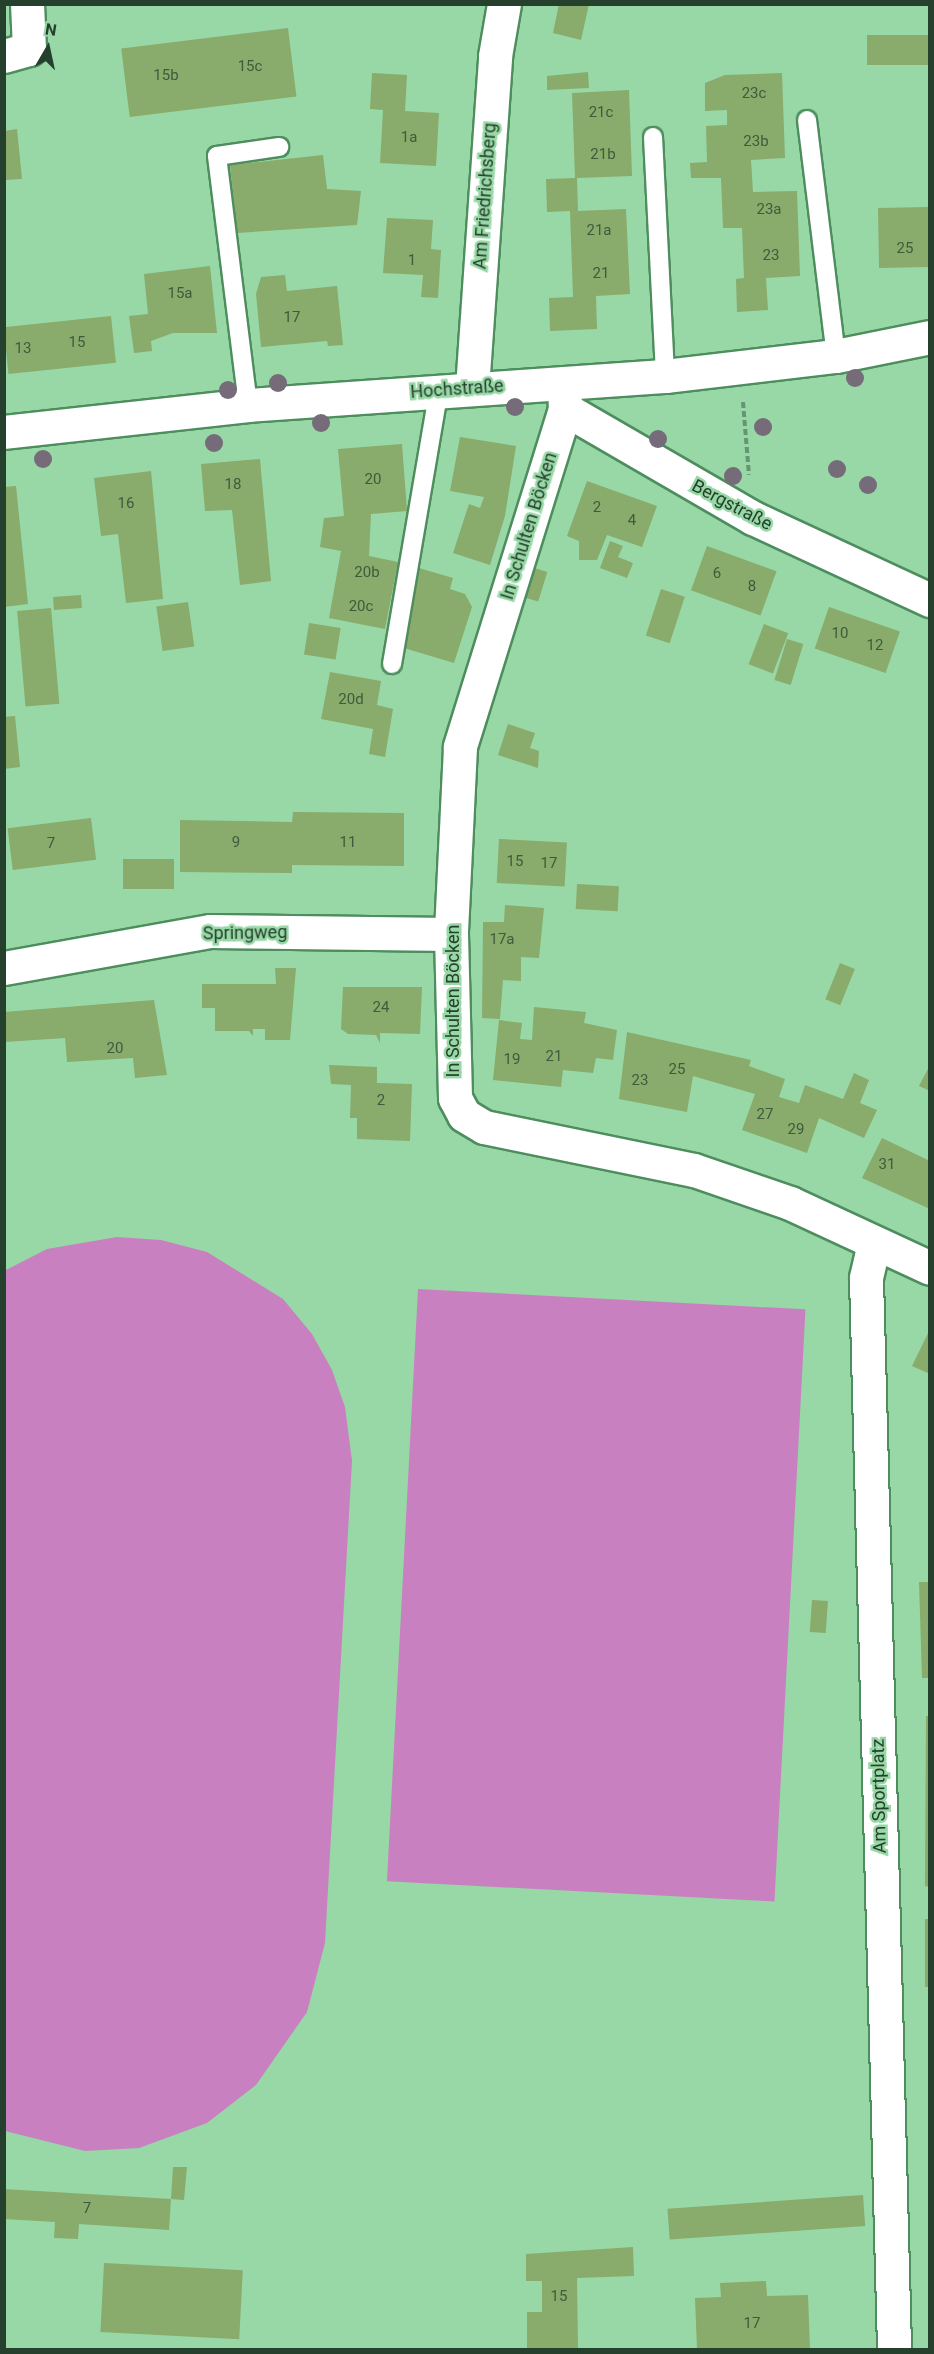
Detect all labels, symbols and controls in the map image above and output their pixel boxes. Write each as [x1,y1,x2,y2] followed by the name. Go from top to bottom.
[18,18,78,78] north arrow
[44,19,58,40] text: N
[238,58,262,76] house number: 15c
[153,67,179,85] house number: 15b
[742,85,766,103] house number: 23c
[589,104,613,122] house number: 21c
[469,122,501,270] street label: Am Friedrichsberg
[401,129,417,147] house number: 1a
[743,133,769,151] house number: 23b
[590,146,616,164] house number: 21b
[756,201,782,219] house number: 23a
[586,222,612,240] house number: 21a
[897,240,913,258] house number: 25
[763,247,779,265] house number: 23
[408,252,416,270] house number: 1
[593,265,609,283] house number: 21
[167,285,193,303] house number: 15a
[284,309,300,327] house number: 17
[69,334,85,352] house number: 15
[15,340,31,358] house number: 13
[410,375,504,403] street label: Hochstraße
[496,450,562,602] street label: In Schulten Böcken
[365,471,381,489] house number: 20
[688,475,776,535] street label: Bergstraße
[225,476,241,494] house number: 18
[118,495,134,513] house number: 16
[593,499,601,517] house number: 2
[628,512,636,530] house number: 4
[354,564,380,582] house number: 20b
[713,565,721,583] house number: 6
[748,578,756,596] house number: 8
[349,598,373,616] house number: 20c
[832,625,848,643] house number: 10
[867,637,883,655] house number: 12
[338,691,364,709] house number: 20d
[232,834,240,852] house number: 9
[340,834,356,852] house number: 11
[47,835,55,853] house number: 7
[507,853,523,871] house number: 15
[541,855,557,873] house number: 17
[203,921,287,945] street label: Springweg
[442,925,464,1077] street label: In Schulten Böcken
[489,931,515,949] house number: 17a
[373,999,389,1017] house number: 24
[107,1040,123,1058] house number: 20
[546,1048,562,1066] house number: 21
[504,1051,520,1069] house number: 19
[669,1061,685,1079] house number: 25
[632,1072,648,1090] house number: 23
[377,1092,385,1110] house number: 2
[757,1106,773,1124] house number: 27
[788,1121,804,1139] house number: 29
[879,1156,895,1174] house number: 31
[867,1739,891,1853] street label: Am Sportplatz
[83,2200,91,2218] house number: 7
[551,2288,567,2306] house number: 15
[744,2315,760,2333] house number: 17

